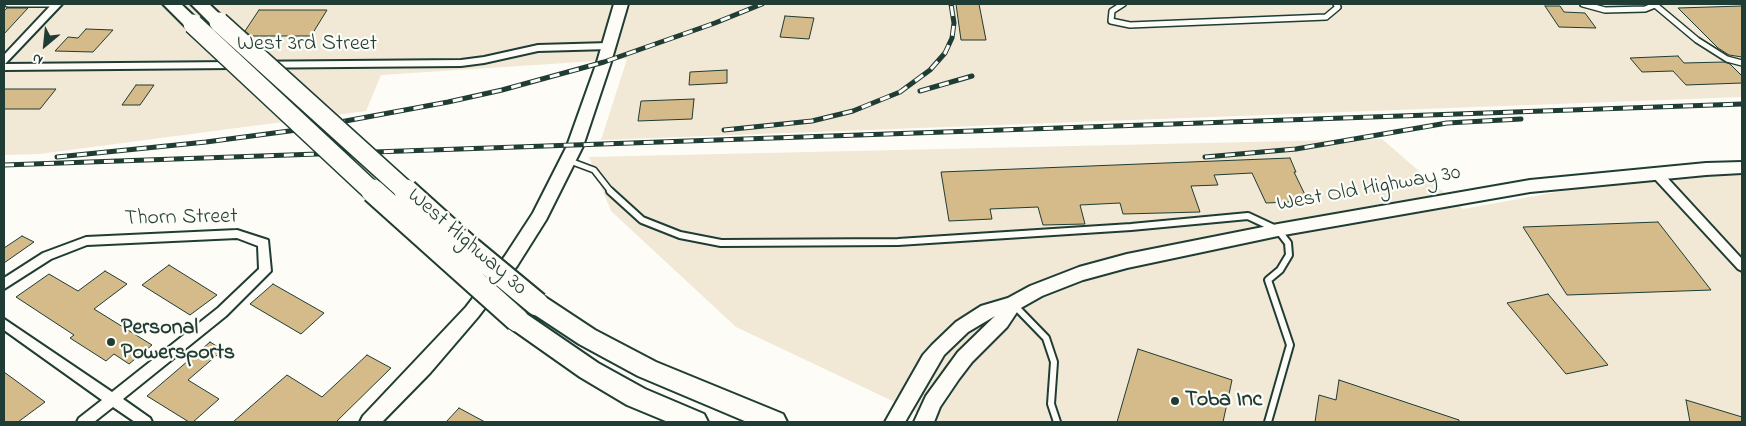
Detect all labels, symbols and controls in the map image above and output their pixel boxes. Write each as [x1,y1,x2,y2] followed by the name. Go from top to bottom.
[20,20,70,70] north arrow
[237,32,377,58] street label: West 3rd Street
[29,47,47,70] text: N
[1275,161,1463,219] street label: West Old Highway 30
[401,184,531,302] street label: West Highway 30
[124,205,238,233] street label: Thorn Street
[121,316,235,368] place label: Personal Powersports
[105,336,117,348] marker: Personal Powersports
[1185,388,1262,414] place label: Toba Inc
[1169,395,1181,407] marker: Toba Inc

